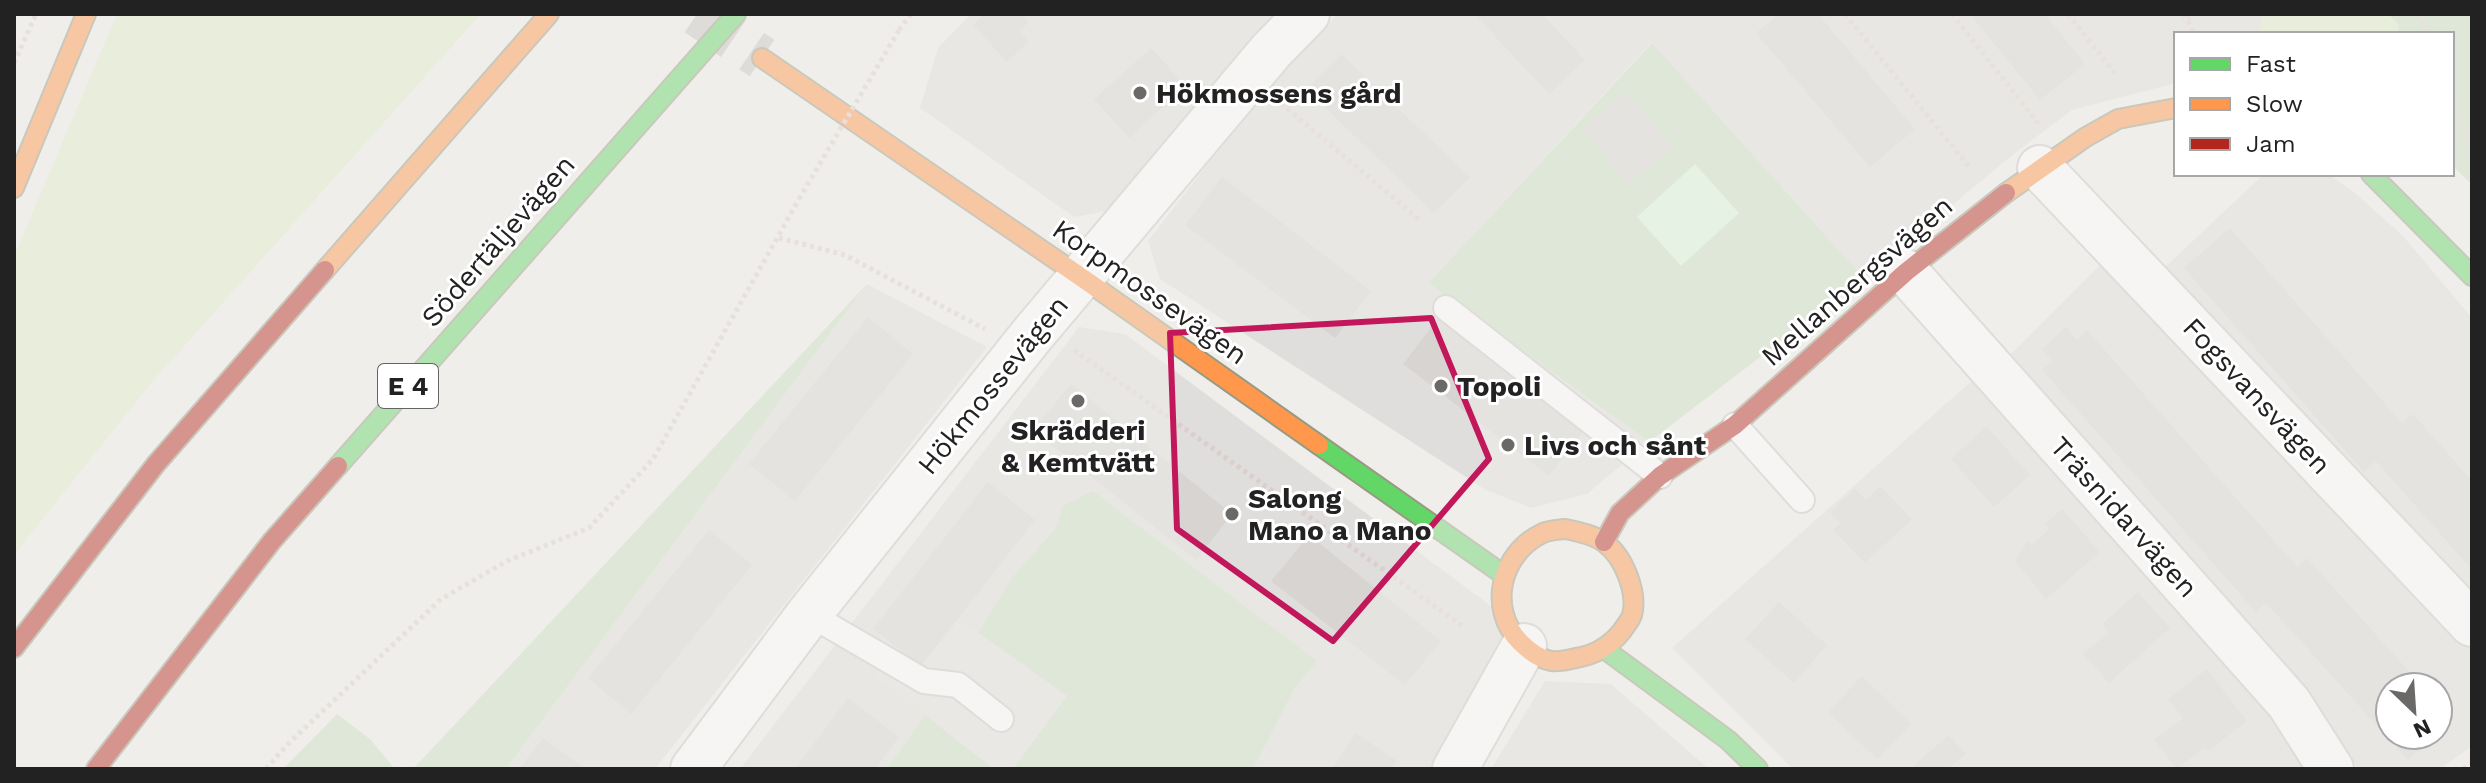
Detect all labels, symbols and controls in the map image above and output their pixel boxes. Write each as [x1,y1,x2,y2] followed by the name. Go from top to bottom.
[2174,32,2454,176] legend
[2246,50,2296,78] text: Fast
[1156,77,1402,110] place label: Hökmossens gård
[1131,84,1149,102] marker: Hökmossens gård
[2246,90,2303,118] text: Slow
[2246,130,2296,158] text: Jam
[414,148,582,334] street label: Södertäljevägen
[1755,189,1959,373] street label: Mellanbergsvägen
[1046,212,1254,372] street label: Korpmossevägen
[911,289,1075,481] street label: Hökmossevägen
[2176,311,2338,481] street label: Fogsvansvägen
[378,364,438,408] road number: E 4
[1457,370,1541,403] place label: Topoli
[1432,377,1450,395] marker: Topoli
[1069,392,1087,410] marker: Skrädderi & Kemtvätt
[1001,414,1155,479] place label: Skrädderi & Kemtvätt
[1524,429,1706,462] place label: Livs och sånt
[2043,430,2205,604] street label: Träsnidarvägen
[1499,436,1517,454] marker: Livs och sånt
[1248,482,1432,547] place label: Salong Mano a Mano
[1223,505,1241,523] marker: Salong Mano a Mano
[2374,671,2454,751] north arrow
[2410,714,2435,743] text: N

